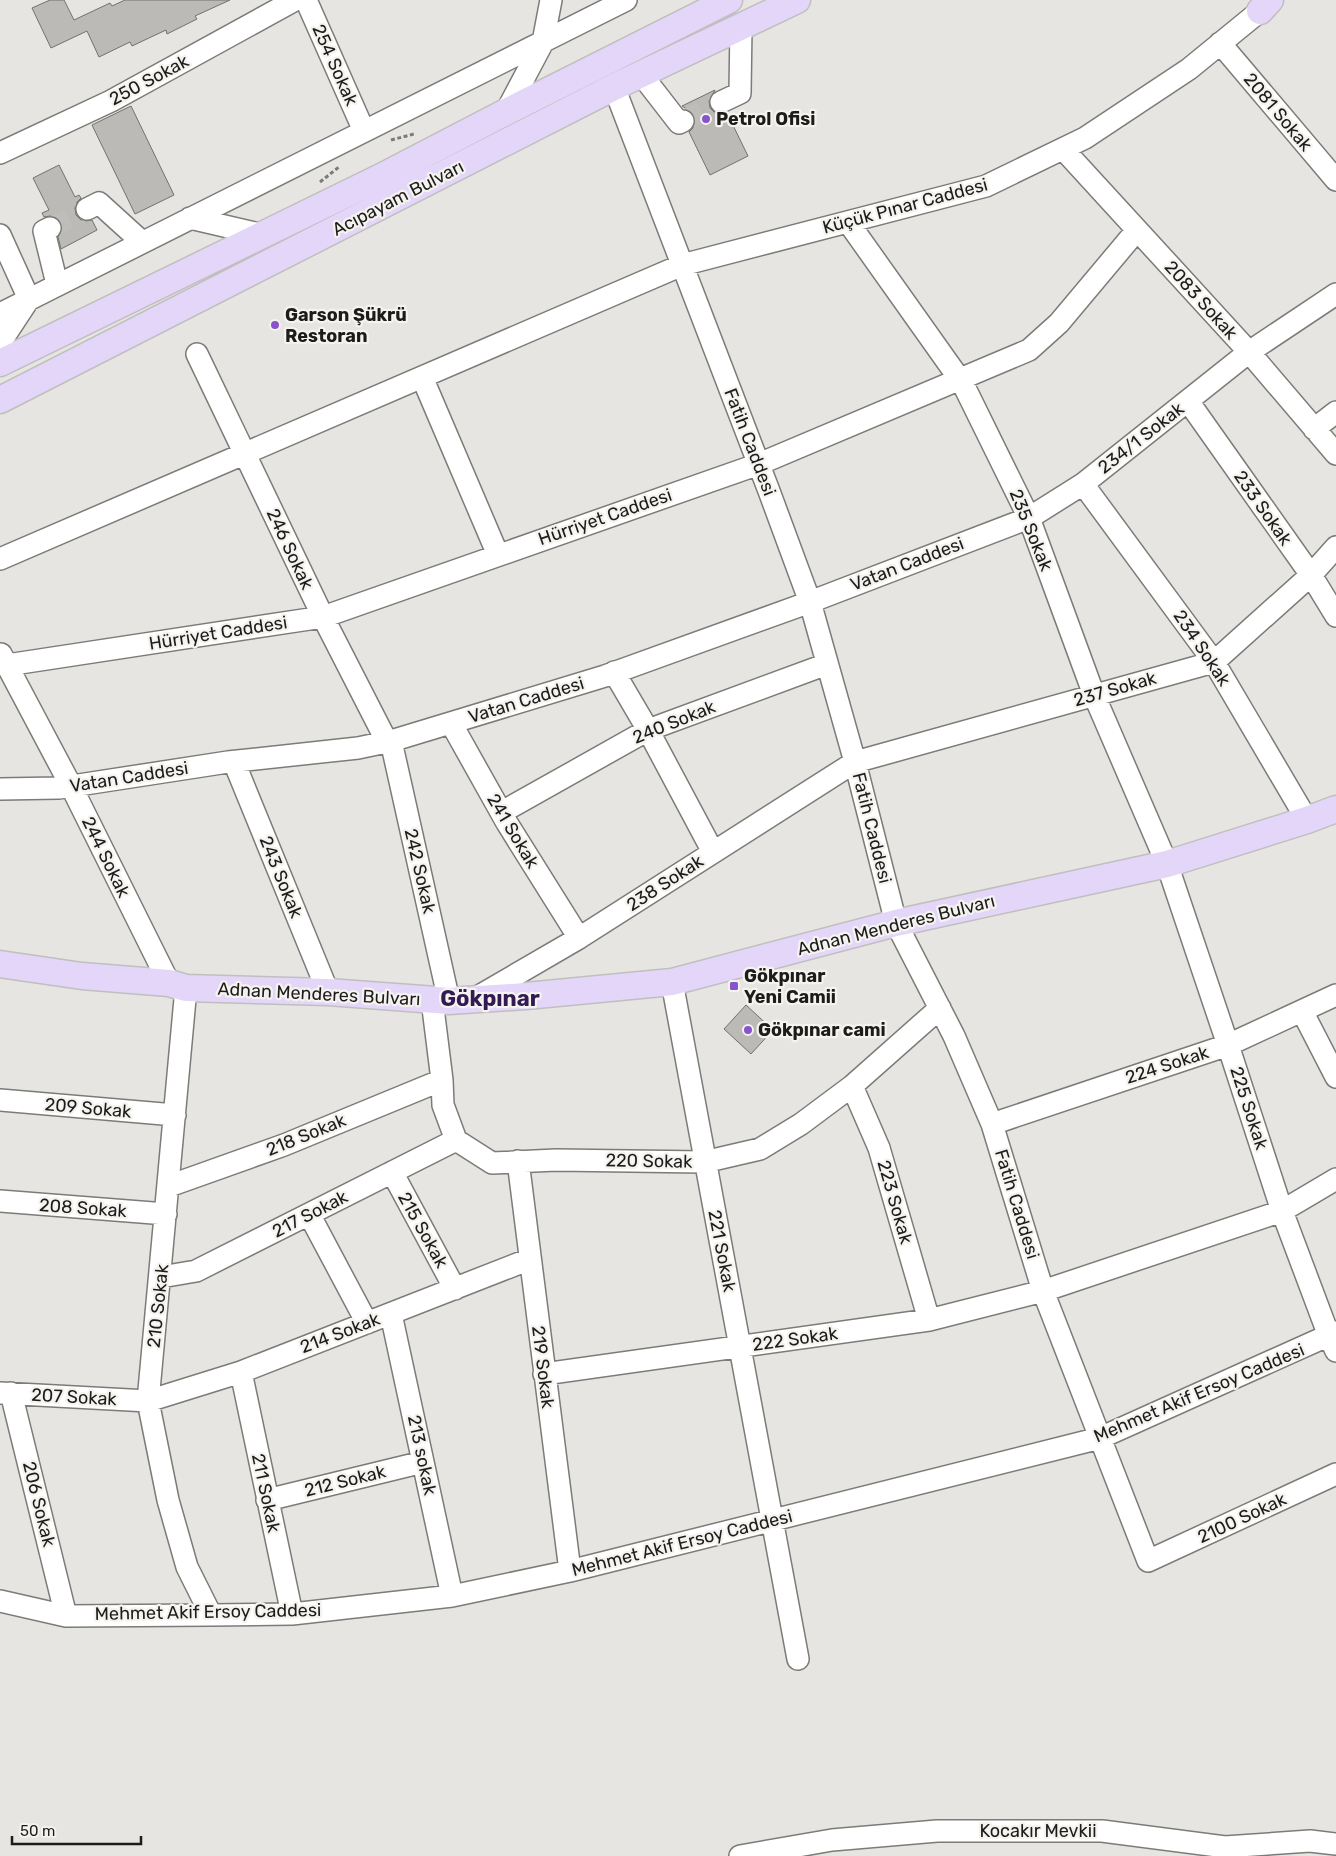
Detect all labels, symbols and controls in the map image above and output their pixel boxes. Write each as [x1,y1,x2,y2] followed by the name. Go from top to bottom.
[307,21,363,110] street label: 254 Sokak
[105,50,193,110] street label: 250 Sokak
[1239,68,1318,156] street label: 2081 Sokak
[716,108,815,130] place label: Petrol Ofisi
[700,113,712,125] marker: Petrol Ofisi
[329,155,467,241] street label: Acıpayam Bulvarı
[820,173,990,239] street label: Küçük Pınar Caddesi
[1160,256,1243,344] street label: 2083 Sokak
[285,304,407,347] place label: Garson Şükrü Restoran
[269,319,281,331] marker: Garson Şükrü Restoran
[719,385,781,499] street label: Fatih Caddesi
[1094,397,1189,478] street label: 234/1 Sokak
[1229,466,1297,550] street label: 233 Sokak
[535,484,675,550] street label: Hürriyet Caddesi
[1005,486,1058,575] street label: 235 Sokak
[262,505,319,594] street label: 246 Sokak
[847,532,967,596] street label: Vatan Caddesi
[1169,606,1236,691] street label: 234 Sokak
[147,611,289,655] street label: Hürriyet Caddesi
[1071,667,1160,711] street label: 237 Sokak
[465,672,587,728] street label: Vatan Caddesi
[629,695,719,749] street label: 240 Sokak
[68,757,190,797] street label: Vatan Caddesi
[848,770,896,886] street label: Fatih Caddesi
[482,790,544,873] street label: 241 Sokak
[77,813,135,902] street label: 244 Sokak
[400,826,441,916] street label: 242 Sokak
[255,833,308,922] street label: 243 Sokak
[622,850,708,916] street label: 238 Sokak
[795,890,997,960] street label: Adnan Menderes Bulvarı
[744,965,836,1008] place label: Gökpınar Yeni Camii
[217,978,421,1010] street label: Adnan Menderes Bulvarı
[728,980,740,992] marker: Gökpınar Yeni Camii
[440,985,540,1012] district label: Gökpınar
[758,1019,886,1041] place label: Gökpınar cami
[742,1024,754,1036] marker: Gökpınar cami
[1123,1041,1212,1089] street label: 224 Sokak
[1225,1064,1273,1153] street label: 225 Sokak
[44,1093,133,1123] street label: 209 Sokak
[263,1109,350,1161] street label: 218 Sokak
[990,1146,1044,1262] street label: Fatih Caddesi
[605,1149,693,1173] street label: 220 Sokak
[873,1158,918,1247] street label: 223 Sokak
[269,1185,352,1242] street label: 217 Sokak
[393,1188,453,1272] street label: 215 Sokak
[38,1194,128,1222] street label: 208 Sokak
[703,1208,741,1295] street label: 221 Sokak
[143,1262,173,1349] street label: 210 Sokak
[297,1307,384,1358] street label: 214 Sokak
[751,1322,840,1356] street label: 222 Sokak
[527,1324,559,1410] street label: 219 Sokak
[1090,1339,1308,1447] street label: Mehmet Akif Ersoy Caddesi
[31,1384,118,1410] street label: 207 Sokak
[403,1413,441,1498] street label: 213 sokak
[247,1451,285,1535] street label: 211 Sokak
[18,1459,60,1550] street label: 206 Sokak
[302,1460,389,1502] street label: 212 Sokak
[1194,1488,1291,1548] street label: 2100 Sokak
[569,1505,795,1581] street label: Mehmet Akif Ersoy Caddesi
[94,1599,322,1625] street label: Mehmet Akif Ersoy Caddesi
[12,1814,141,1846] scale bar
[980,1820,1097,1842] street label: Kocakır Mevkii
[20,1822,55,1840] text: 50 m

